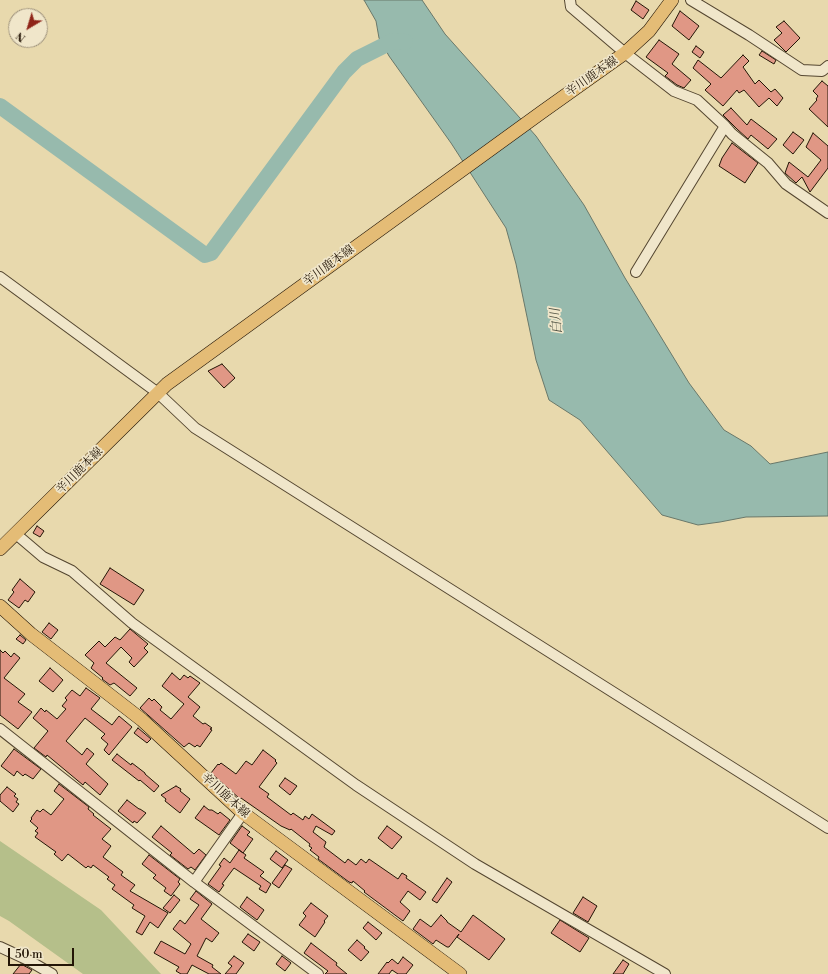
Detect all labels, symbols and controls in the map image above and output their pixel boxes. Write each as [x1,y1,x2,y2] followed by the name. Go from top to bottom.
[8,8,48,48] north arrow
[13,28,29,45] text: N
[563,54,621,100] street label: 辛川鹿本線
[300,243,358,289] street label: 辛川鹿本線
[548,307,566,335] water label: 白川
[54,445,106,497] street label: 辛川鹿本線
[198,771,252,821] street label: 辛川鹿本線
[10,940,76,966] scale bar
[15,947,43,962] text: 50 m

